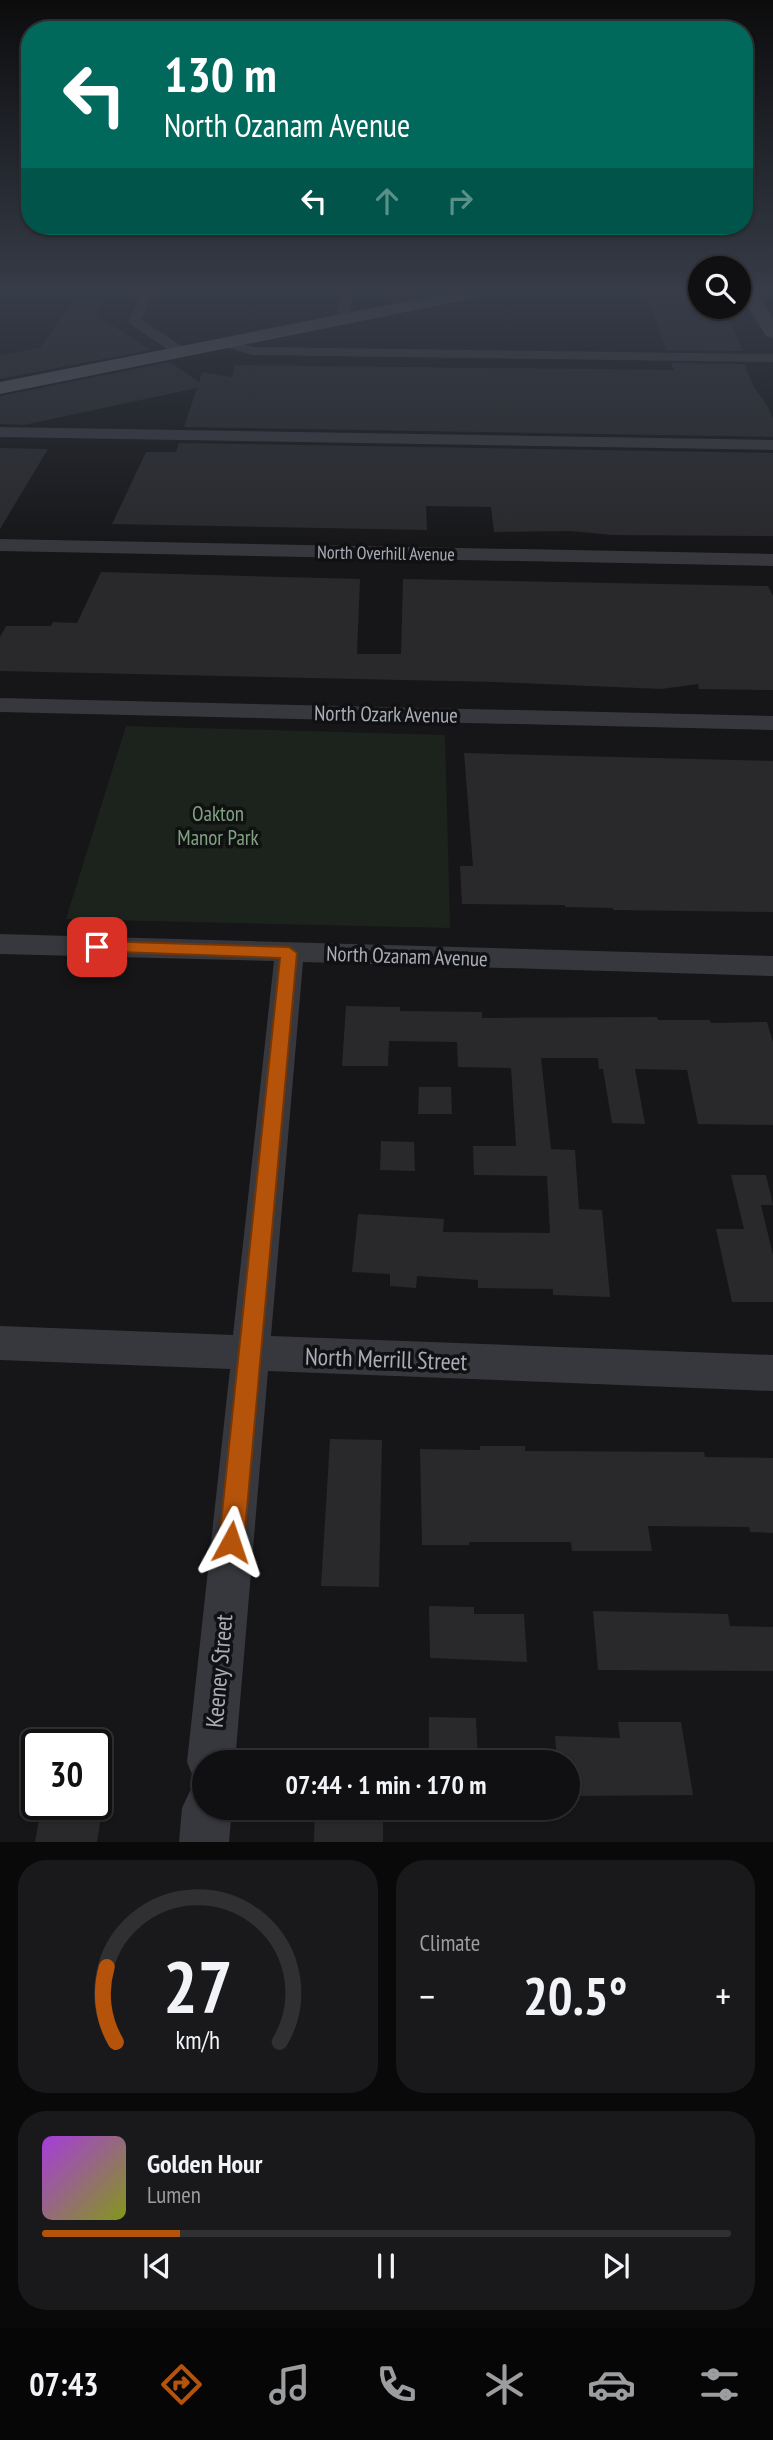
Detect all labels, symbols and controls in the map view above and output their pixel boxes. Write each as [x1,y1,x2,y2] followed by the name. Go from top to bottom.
[164,42,277,106] text: 130 m
[49,49,140,140] icon: left
[164,104,410,146] text: North Ozanam Avenue
[295,182,333,220] icon: left
[368,182,406,220] icon: ahead
[441,182,479,220] icon: right
[688,256,751,319] map controls
[688,256,751,319] button: search
[317,540,455,566] street label: North Overhill Avenue
[314,699,458,729] street label: North Ozark Avenue
[177,800,259,851] park label: Oakton Manor Park
[67,917,127,977] pin
[78,928,116,966] icon: arrive
[326,940,488,972] street label: North Ozanam Avenue
[304,1341,468,1377] street label: North Merrill Street
[194,1505,268,1579] position arrow
[199,1613,239,1729] street label: Keeney Street
[21,1729,112,1820] speed limit sign: 30
[286,1768,486,1801] text: 07:44 · 1 min · 170 m
[420,1928,480,1957] text: Climate
[163,1939,233,2033] text: 27
[523,1962,628,2029] text: 20.5°
[420,1971,435,2020] text: −
[715,1971,731,2020] text: +
[176,2024,220,2056] text: km/h
[147,2147,262,2180] text: Golden Hour
[147,2180,201,2209] text: Lumen
[138,2247,176,2285] icon: previous
[367,2247,405,2285] icon: pause
[597,2247,635,2285] icon: next
[157,2360,206,2409] icon: directions
[265,2360,314,2409] icon: music
[372,2360,421,2409] icon: phone
[480,2360,529,2409] icon: climate
[587,2360,636,2409] icon: car
[695,2360,744,2409] icon: filters
[29,2363,98,2405] text: 07:43

